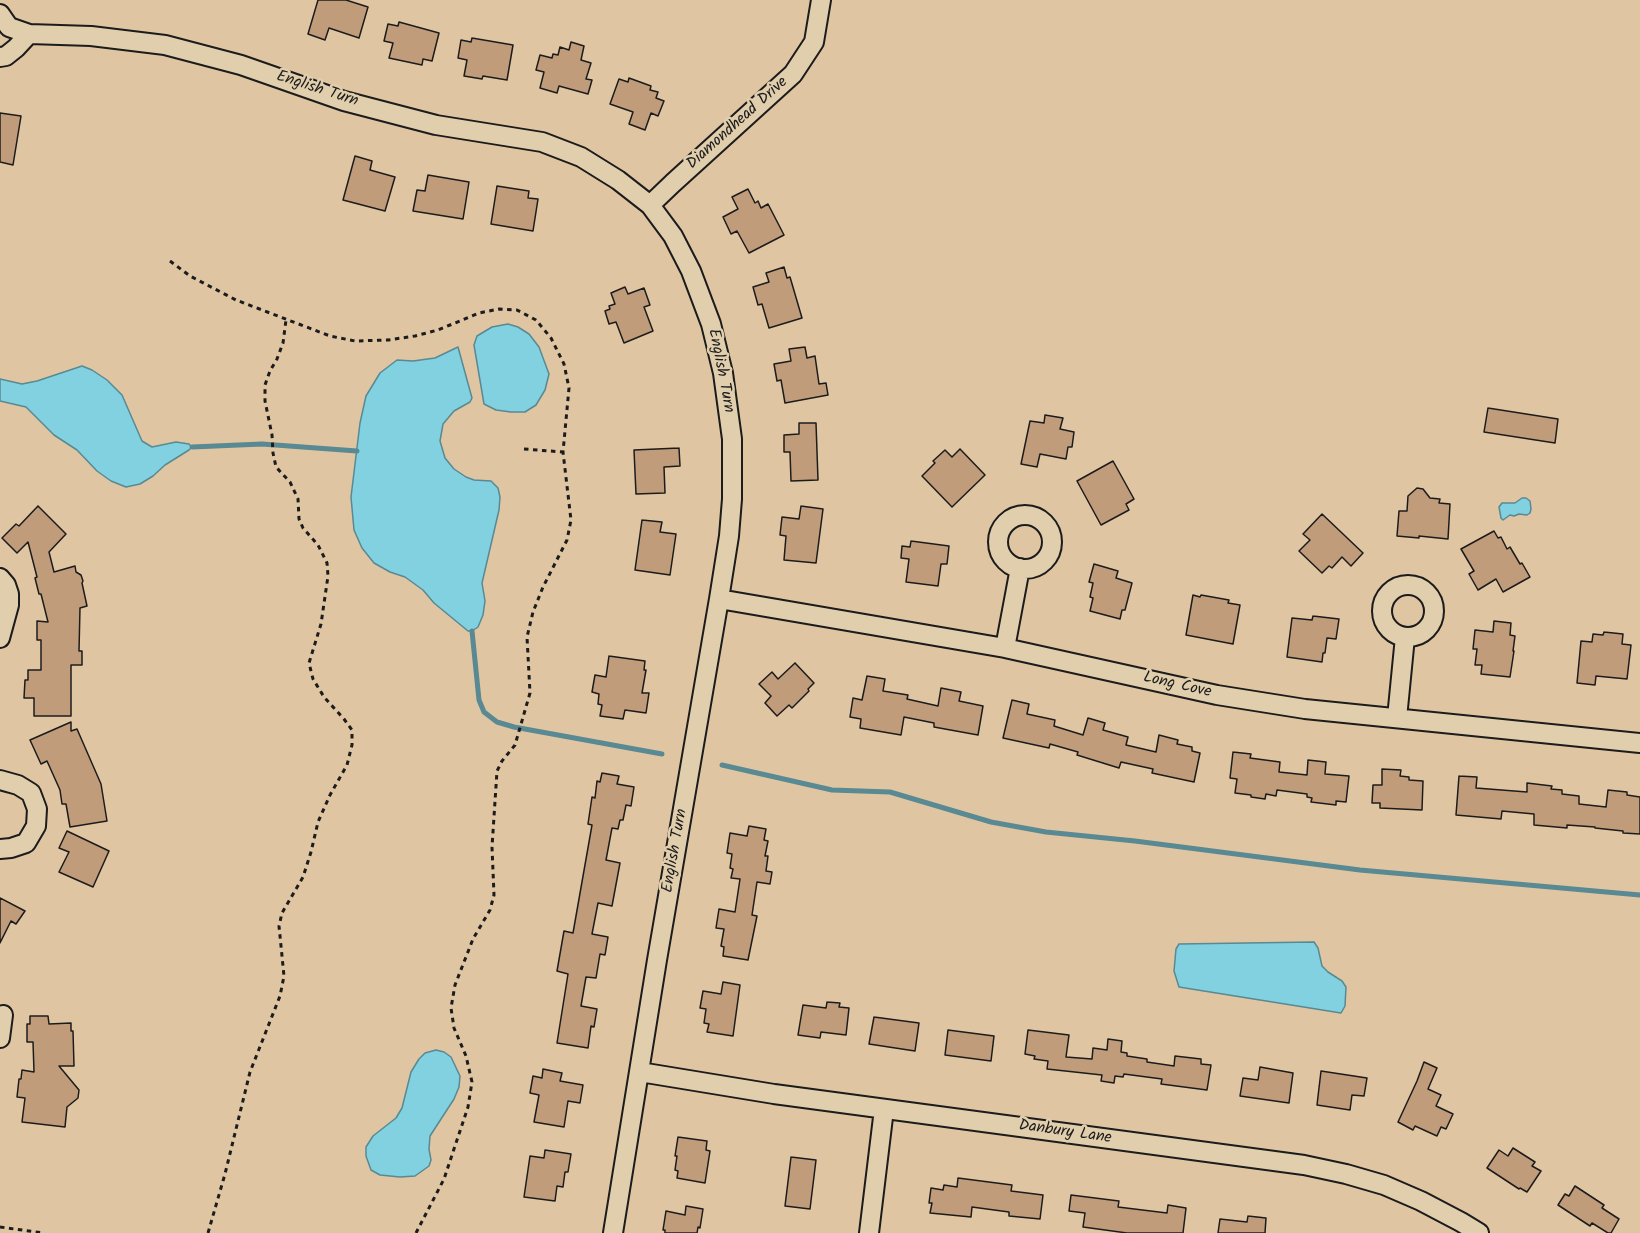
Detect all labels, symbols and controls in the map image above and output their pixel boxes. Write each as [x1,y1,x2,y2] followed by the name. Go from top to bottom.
[274,68,360,112] street label: English Turn
[684,74,792,174] street label: Diamondhead Drive
[702,327,738,415] street label: English Turn
[1141,669,1213,703] street label: Long Cove
[659,807,693,895] street label: English Turn
[1017,1117,1113,1149] street label: Danbury Lane

